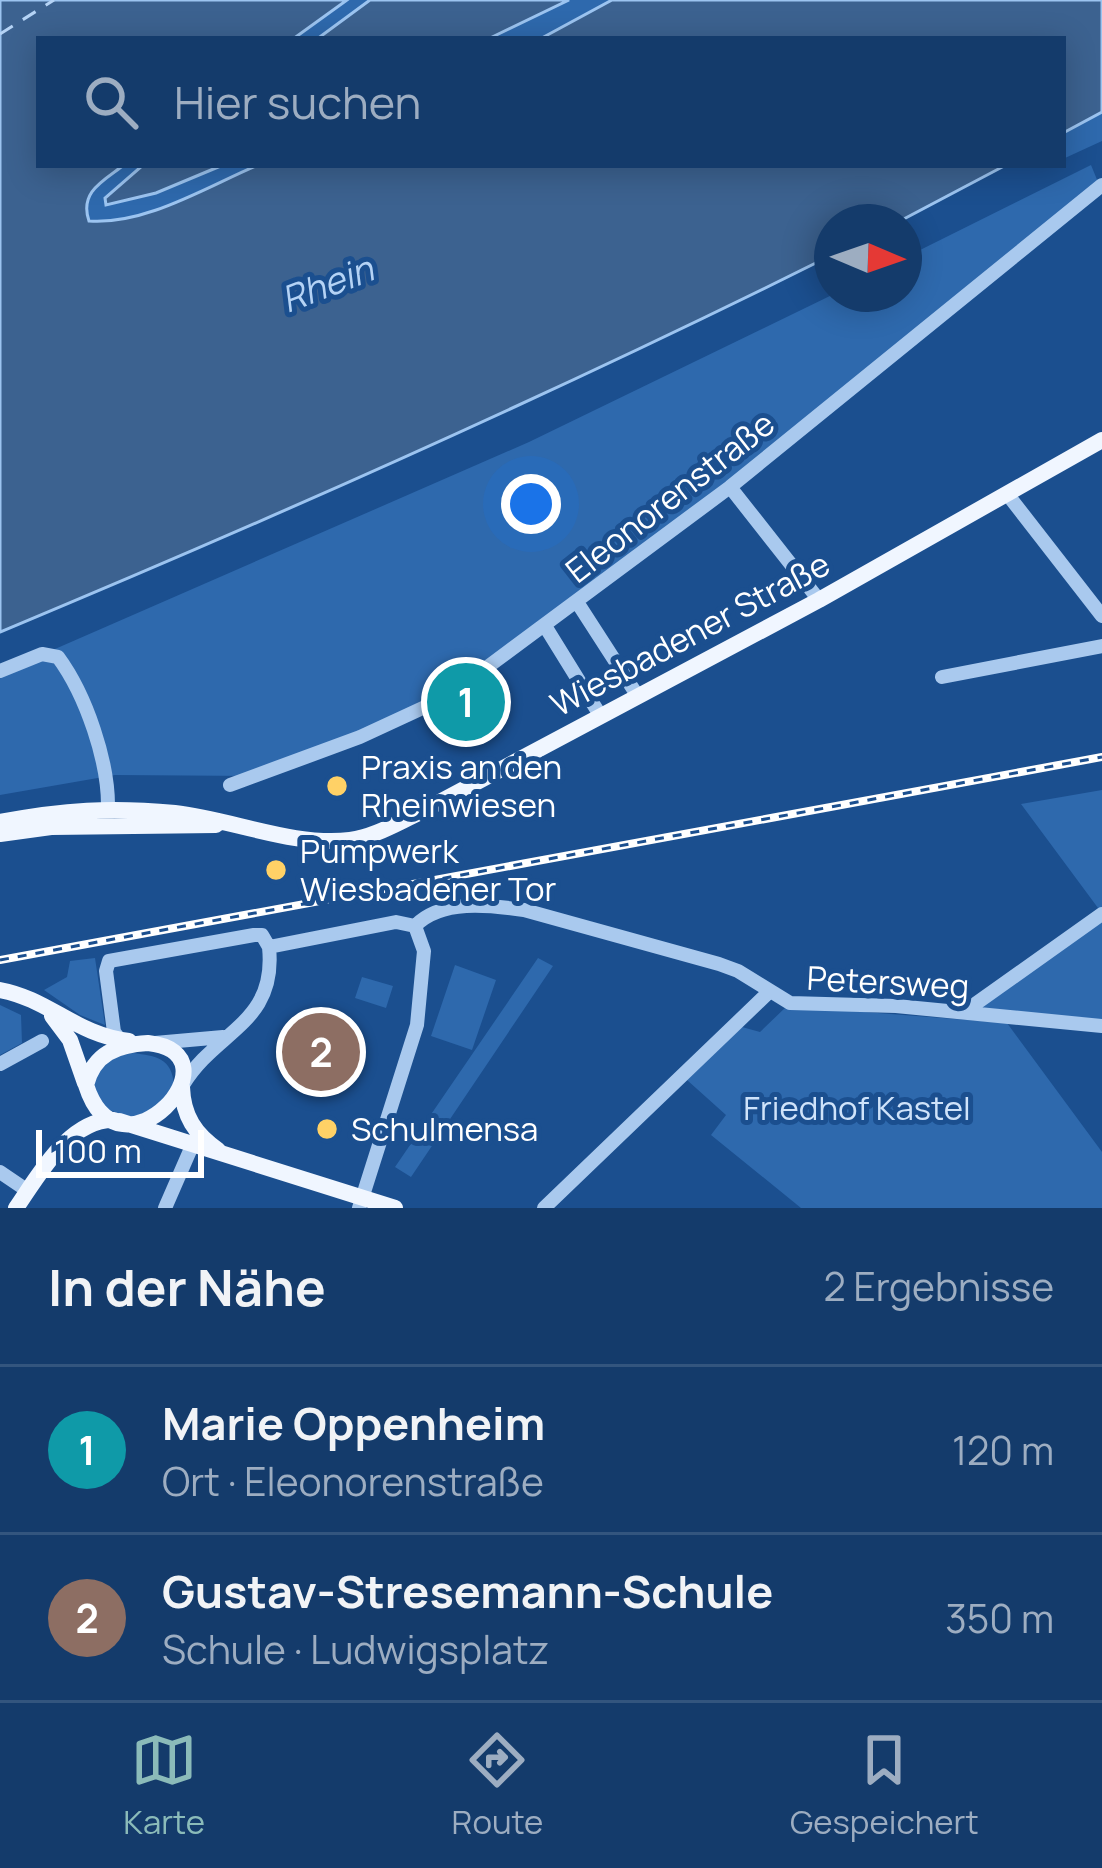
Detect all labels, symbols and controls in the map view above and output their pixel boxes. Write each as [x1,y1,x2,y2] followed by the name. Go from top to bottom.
[36,36,1066,168] search box
[78,69,144,135] icon: search
[174,71,421,133] text: Hier suchen
[814,204,922,312] north arrow
[274,243,381,323] water label: Rhein
[556,401,783,592] street label: Eleonorenstraße
[501,474,561,534] your location
[542,541,837,726] street label: Wiesbadener Straße
[427,657,505,747] pin: 1
[361,744,562,827] place label: Praxis an den Rheinwiesen
[324,773,350,799] marker: Praxis an den Rheinwiesen
[300,828,557,911] place label: Pumpwerk Wiesbadener Tor
[263,857,289,883] marker: Pumpwerk Wiesbadener Tor
[806,955,970,1008] street label: Petersweg
[282,1007,360,1097] pin: 2
[743,1085,971,1130] park label: Friedhof Kastel
[351,1106,538,1151] place label: Schulmensa
[314,1116,340,1142] marker: Schulmensa
[36,1124,204,1177] scale bar
[54,1128,142,1173] text: 100 m
[48,1252,326,1321] text: In der Nähe
[823,1259,1054,1313] text: 2 Ergebnisse
[162,1392,545,1454] text: Marie Oppenheim
[78,1423,96,1477] text: 1
[952,1423,1054,1477] text: 120 m
[162,1454,544,1508] text: Ort · Eleonorenstraße
[162,1560,773,1622] text: Gustav-Stresemann-Schule
[75,1591,99,1645] text: 2
[945,1591,1054,1645] text: 350 m
[162,1622,549,1676] text: Schule · Ludwigsplatz
[123,1727,205,1844] tab: Karte
[452,1727,543,1844] tab: Route
[790,1727,979,1844] tab: Gespeichert

